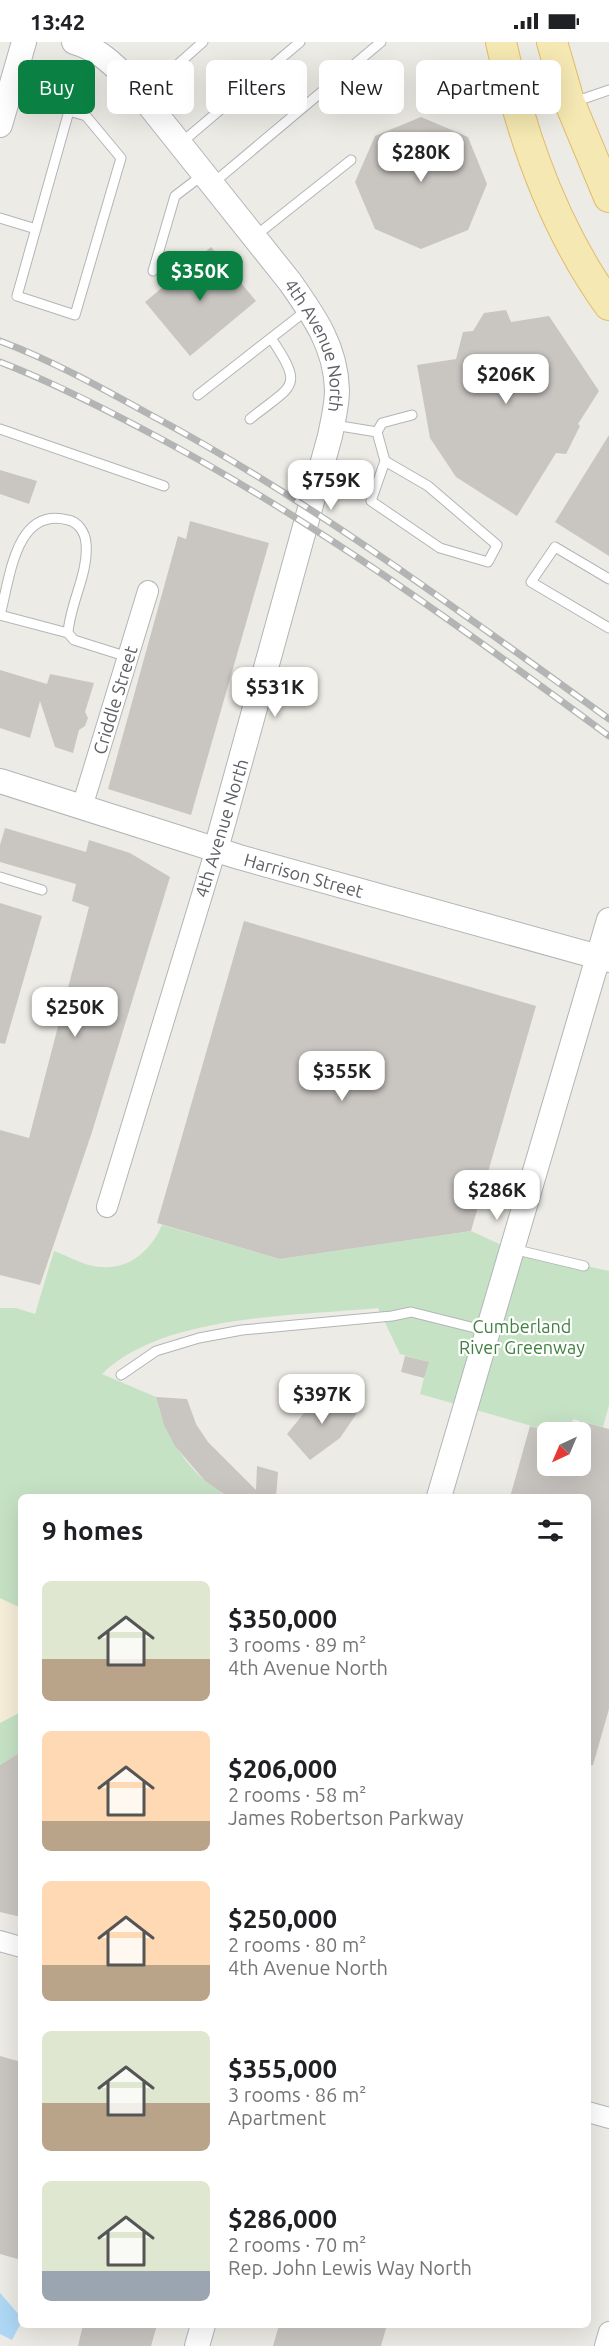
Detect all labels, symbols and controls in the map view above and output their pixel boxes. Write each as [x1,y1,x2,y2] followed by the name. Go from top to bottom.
[30,9,85,34] text: 13:42
[18,60,95,114] chip: Buy
[107,60,194,114] chip: Rent
[206,60,307,114] chip: Filters
[319,60,404,114] chip: New
[416,60,561,114] chip: Apartment
[379,132,463,183] pin: $280K
[392,140,450,163] text: $280K
[158,251,242,302] pin: $350K
[171,259,229,282] text: $350K
[281,275,347,414] street label: 4th Avenue North
[464,354,548,405] pin: $206K
[477,362,535,385] text: $206K
[289,460,373,511] pin: $759K
[302,468,360,491] text: $759K
[89,643,141,757] street label: Criddle Street
[233,667,317,718] pin: $531K
[246,675,304,698] text: $531K
[190,756,252,900] street label: 4th Avenue North
[242,849,366,901] street label: Harrison Street
[33,987,117,1038] pin: $250K
[46,995,104,1018] text: $250K
[300,1051,384,1102] pin: $355K
[313,1059,371,1082] text: $355K
[455,1170,539,1221] pin: $286K
[468,1178,526,1201] text: $286K
[459,1316,585,1357] park label: Cumberland River Greenway
[280,1374,364,1425] pin: $397K
[293,1382,351,1405] text: $397K
[537,1422,591,1476] north arrow
[537,1422,591,1476] map controls
[534,1514,567,1547] icon: filters
[42,1516,143,1545] text: 9 homes
[228,1604,337,1633] text: $350,000
[90,1605,162,1677] icon: home
[228,1633,366,1656] text: 3 rooms · 89 m²
[228,1656,388,1679] text: 4th Avenue North
[228,1754,337,1783] text: $206,000
[90,1755,162,1827] icon: home
[228,1783,366,1806] text: 2 rooms · 58 m²
[228,1806,464,1829] text: James Robertson Parkway
[228,1904,337,1933] text: $250,000
[90,1905,162,1977] icon: home
[228,1933,366,1956] text: 2 rooms · 80 m²
[228,1956,388,1979] text: 4th Avenue North
[228,2054,337,2083] text: $355,000
[90,2055,162,2127] icon: home
[228,2083,366,2106] text: 3 rooms · 86 m²
[228,2106,326,2129] text: Apartment
[228,2204,337,2233] text: $286,000
[90,2205,162,2277] icon: home
[228,2233,366,2256] text: 2 rooms · 70 m²
[228,2256,472,2279] text: Rep. John Lewis Way North

